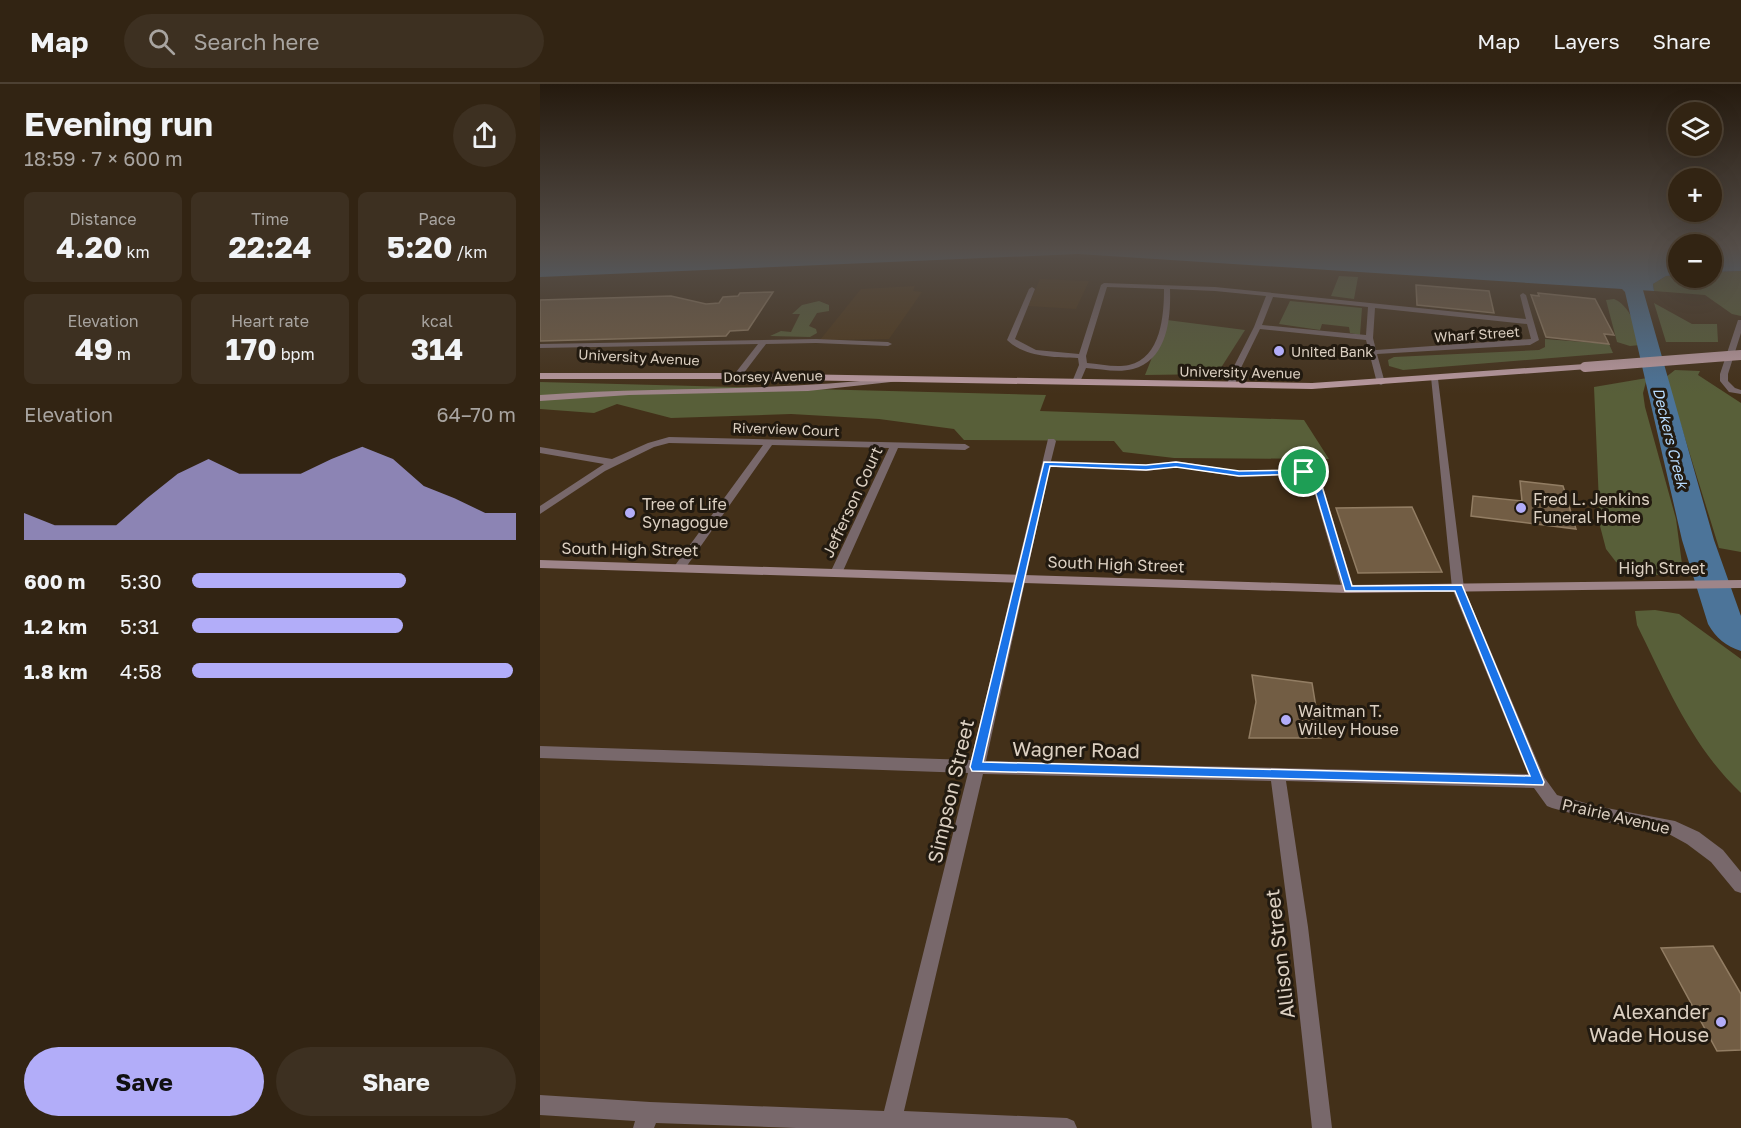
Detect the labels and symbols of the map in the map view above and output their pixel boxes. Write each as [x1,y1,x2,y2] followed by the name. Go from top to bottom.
[1434,323,1520,345] street label: Wharf Street
[1291,343,1373,360] place label: United Bank
[1272,344,1286,358] marker: United Bank
[578,345,700,369] street label: University Avenue
[1179,362,1301,382] street label: University Avenue
[723,367,823,385] street label: Dorsey Avenue
[1650,386,1693,492] water label: Deckers Creek
[732,419,840,439] street label: Riverview Court
[818,443,886,561] street label: Jefferson Court
[1278,446,1329,497] pin
[1533,489,1650,527] place label: Fred L. Jenkins Funeral Home
[642,494,728,532] place label: Tree of Life Synagogue
[1514,501,1528,515] marker: Fred L. Jenkins Funeral Home
[623,506,637,520] marker: Tree of Life Synagogue
[561,538,699,560] street label: South High Street
[1047,552,1185,576] street label: South High Street
[1618,558,1706,578] street label: High Street
[1298,701,1399,739] place label: Waitman T. Willey House
[1279,713,1293,727] marker: Waitman T. Willey House
[922,717,978,865] street label: Simpson Street
[1012,736,1140,762] street label: Wagner Road
[1560,794,1672,838] street label: Prairie Avenue
[1259,888,1299,1020] street label: Allison Street
[1589,999,1709,1046] place label: Alexander Wade House
[1714,1015,1728,1029] marker: Alexander Wade House

